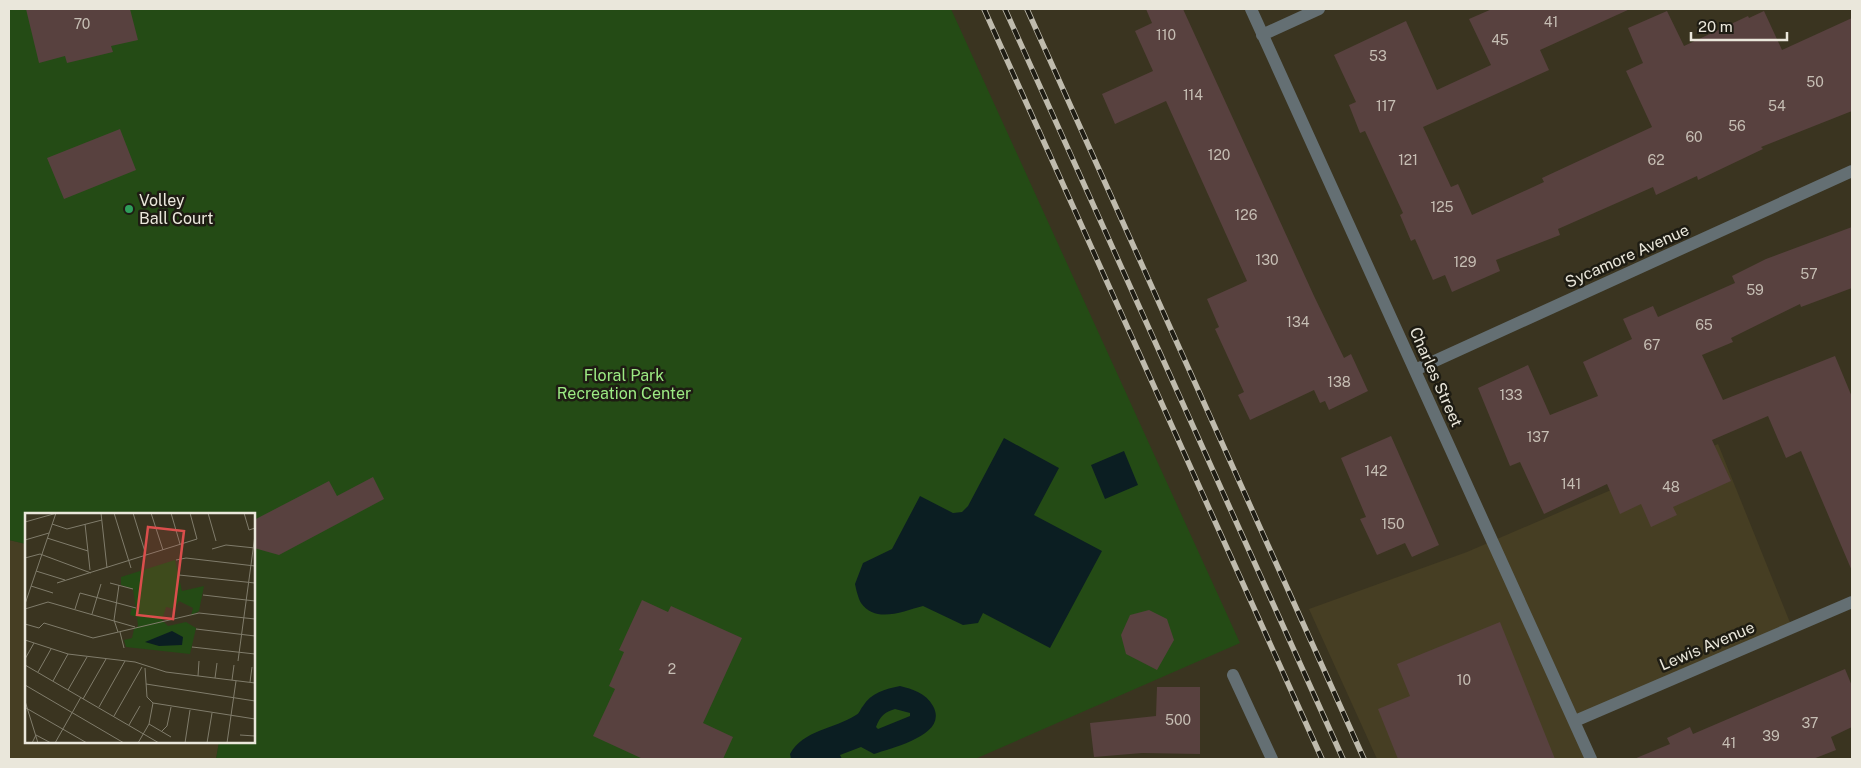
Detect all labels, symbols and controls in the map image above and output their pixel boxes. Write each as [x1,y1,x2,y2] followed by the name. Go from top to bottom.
[1691,10,1787,42] scale bar
[1544,14,1558,30] house number: 41
[74,16,90,32] house number: 70
[1698,18,1733,35] text: 20 m
[1156,27,1176,43] house number: 110
[1491,32,1509,48] house number: 45
[1369,48,1387,64] house number: 53
[1806,74,1824,90] house number: 50
[1183,87,1203,103] house number: 114
[1376,98,1396,114] house number: 117
[1768,98,1786,114] house number: 54
[1728,118,1746,134] house number: 56
[1685,129,1703,145] house number: 60
[1208,147,1230,163] house number: 120
[1398,152,1418,168] house number: 121
[1647,152,1665,168] house number: 62
[139,191,214,228] place label: Volley Ball Court
[1430,199,1454,215] house number: 125
[123,203,135,215] marker: Volley Ball Court
[1235,207,1258,223] house number: 126
[1562,220,1692,292] street label: Sycamore Avenue
[1256,252,1279,268] house number: 130
[1454,254,1477,270] house number: 129
[1800,266,1818,282] house number: 57
[1746,282,1764,298] house number: 59
[1286,314,1310,330] house number: 134
[1695,317,1713,333] house number: 65
[1405,324,1467,430] street label: Charles Street
[1644,337,1660,353] house number: 67
[557,366,691,403] park label: Floral Park Recreation Center
[1327,374,1351,390] house number: 138
[1499,387,1523,403] house number: 133
[1527,429,1549,445] house number: 137
[1365,463,1387,479] house number: 142
[1561,476,1581,492] house number: 141
[1662,479,1680,495] house number: 48
[25,513,255,743] inset map
[1381,516,1405,532] house number: 150
[1657,617,1757,675] street label: Lewis Avenue
[668,661,676,677] house number: 2
[1457,672,1471,688] house number: 10
[1165,712,1191,728] house number: 500
[1802,715,1818,731] house number: 37
[1762,728,1780,744] house number: 39
[1722,735,1736,751] house number: 41

